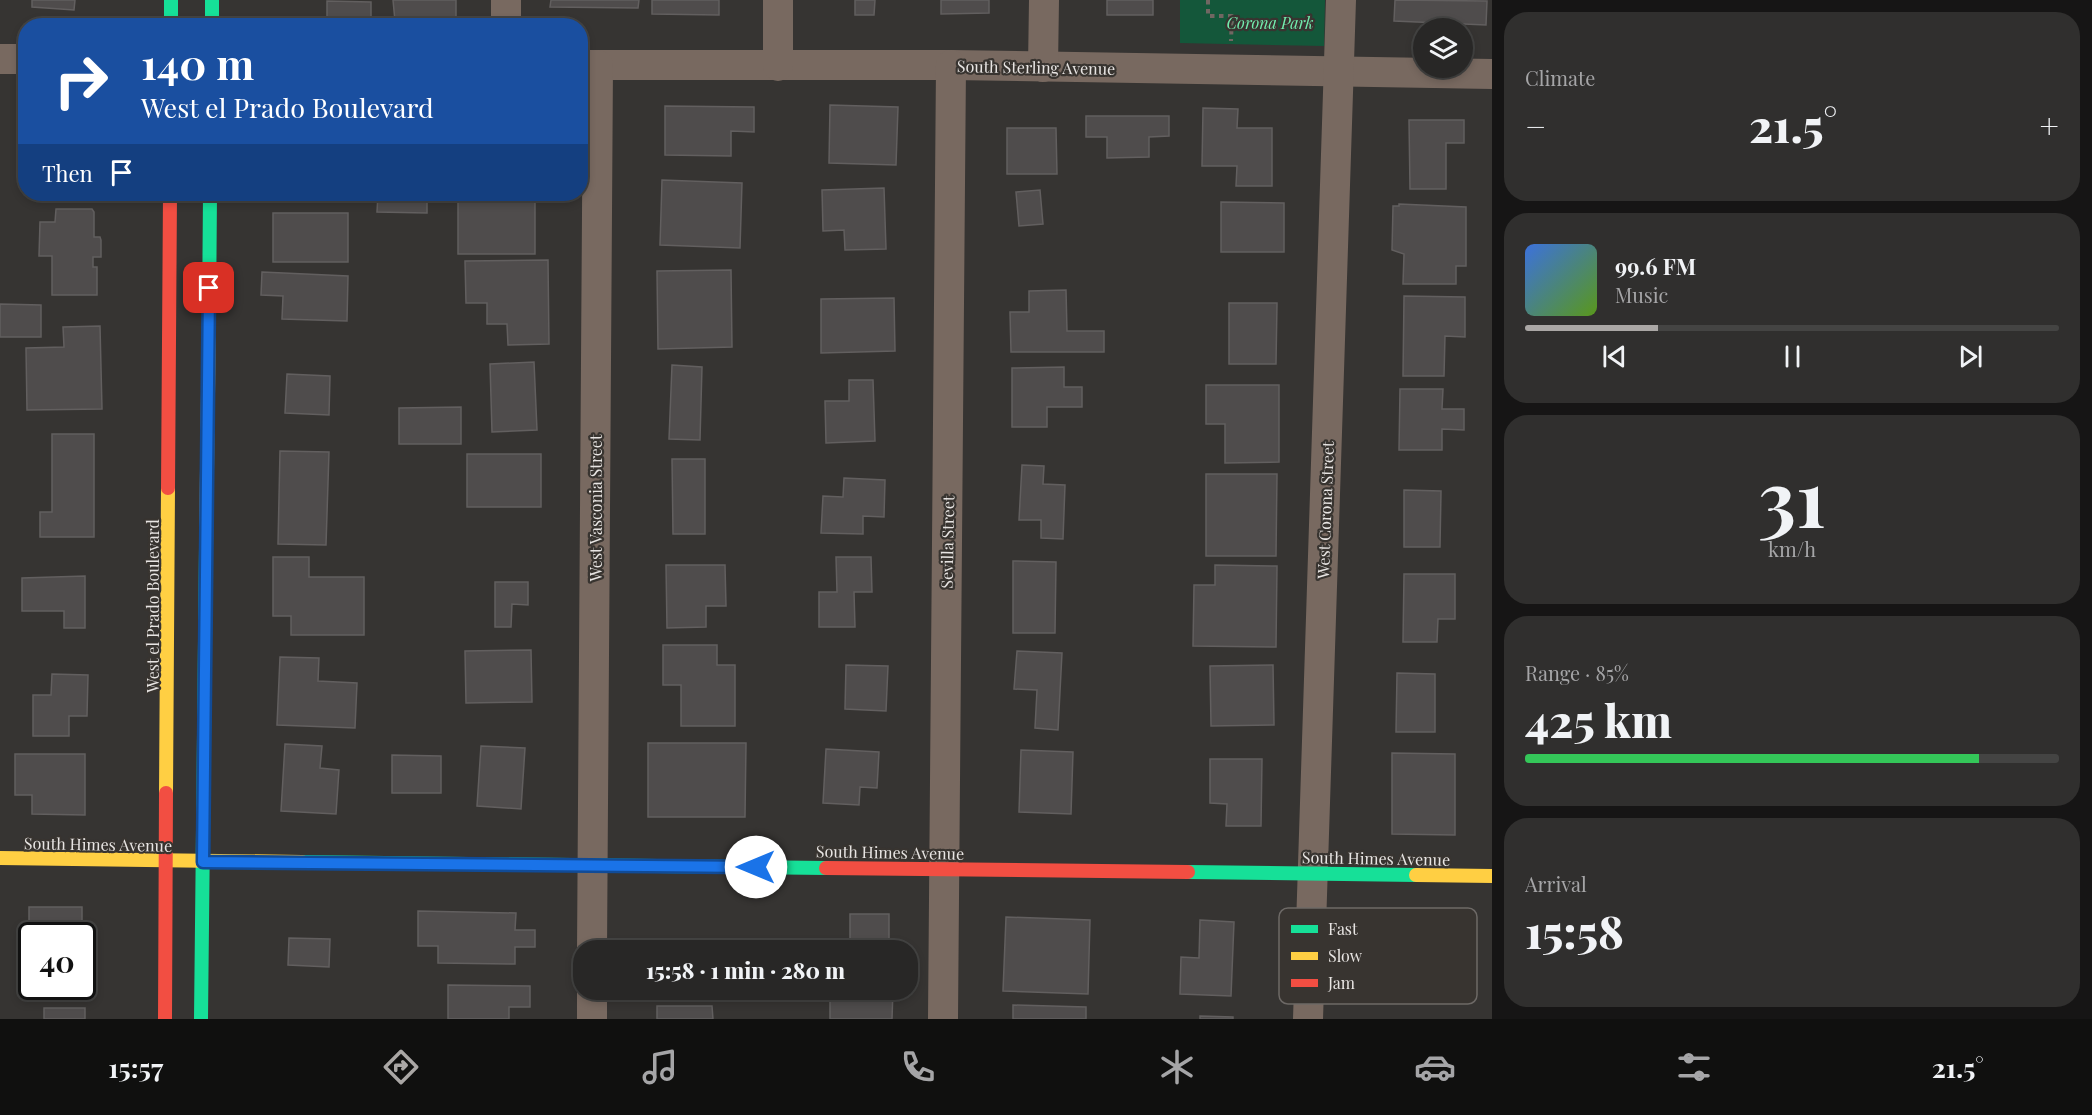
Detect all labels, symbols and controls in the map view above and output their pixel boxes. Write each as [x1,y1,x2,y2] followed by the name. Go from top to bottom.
[1226,12,1314,33] park label: Corona Park
[1413,18,1473,78] map controls
[1413,18,1473,78] button: layers
[141,35,254,91] text: 140 m
[42,42,120,120] icon: right
[957,55,1115,79] street label: South Sterling Avenue
[1525,64,1595,91] text: Climate
[141,89,434,125] text: West el Prado Boulevard
[1749,94,1837,154] text: 21.5°
[1525,103,1546,147] text: −
[2040,103,2059,147] text: +
[105,156,138,189] icon: arrive
[42,158,93,188] text: Then
[1615,251,1696,281] text: 99.6 FM
[183,262,234,313] pin
[192,271,225,304] icon: arrive
[1615,281,1668,308] text: Music
[1598,340,1631,373] icon: previous
[1776,340,1809,373] icon: pause
[1954,340,1987,373] icon: next
[585,434,606,583] street label: West Vasconia Street
[1312,441,1338,580] street label: West Corona Street
[1758,444,1826,548] text: 31
[936,495,958,589] street label: Sevilla Street
[142,519,163,694] street label: West el Prado Boulevard
[1768,535,1816,562] text: km/h
[1525,659,1629,686] text: Range · 85%
[1525,689,1672,749] text: 425 km
[24,832,172,856] street label: South Himes Avenue
[724,835,788,899] position arrow
[816,840,964,864] street label: South Himes Avenue
[1302,846,1450,870] street label: South Himes Avenue
[1525,870,1587,897] text: Arrival
[1525,900,1624,960] text: 15:58
[1279,908,1477,1004] legend
[1328,918,1358,939] text: Fast
[18,922,96,1000] speed limit sign: 40
[1328,945,1363,966] text: Slow
[646,955,845,985] text: 15:58 · 1 min · 280 m
[1327,972,1355,993] text: Jam
[380,1046,422,1088] icon: directions
[639,1046,681,1088] icon: music
[897,1046,939,1088] icon: phone
[1156,1046,1198,1088] icon: climate
[1414,1046,1456,1088] icon: car
[1673,1046,1715,1088] icon: filters
[108,1049,163,1085] text: 15:57
[1932,1049,1984,1085] text: 21.5°

